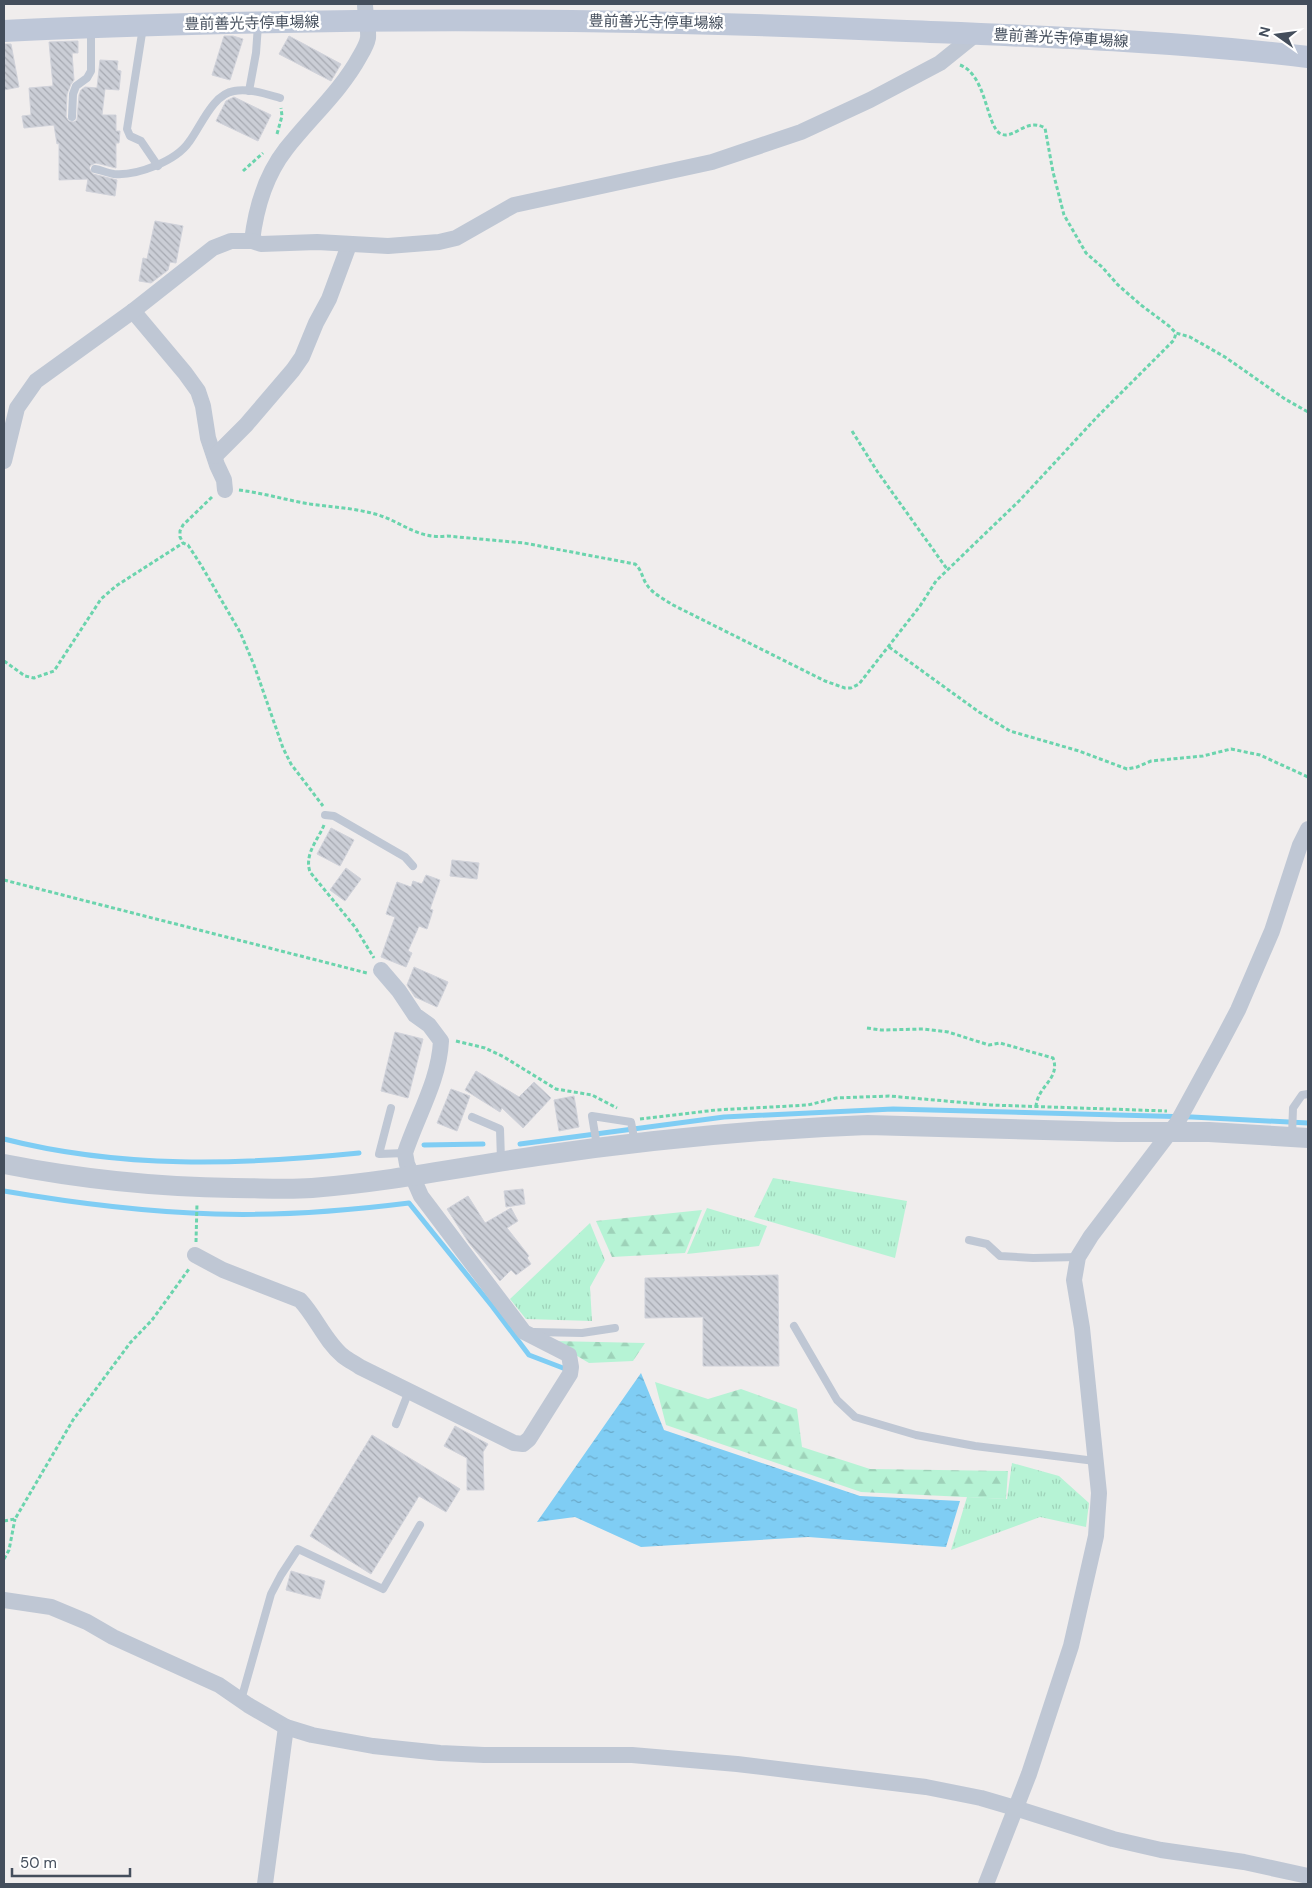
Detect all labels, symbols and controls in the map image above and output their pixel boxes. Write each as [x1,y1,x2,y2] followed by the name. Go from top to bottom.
[1252,10,1302,60] north arrow
[588,11,724,33] street label: 豊前善光寺停車場線
[184,12,320,34] street label: 豊前善光寺停車場線
[993,24,1129,52] street label: 豊前善光寺停車場線
[1254,25,1274,39] text: N
[12,1846,130,1878] scale bar
[20,1853,57,1873] text: 50 m

